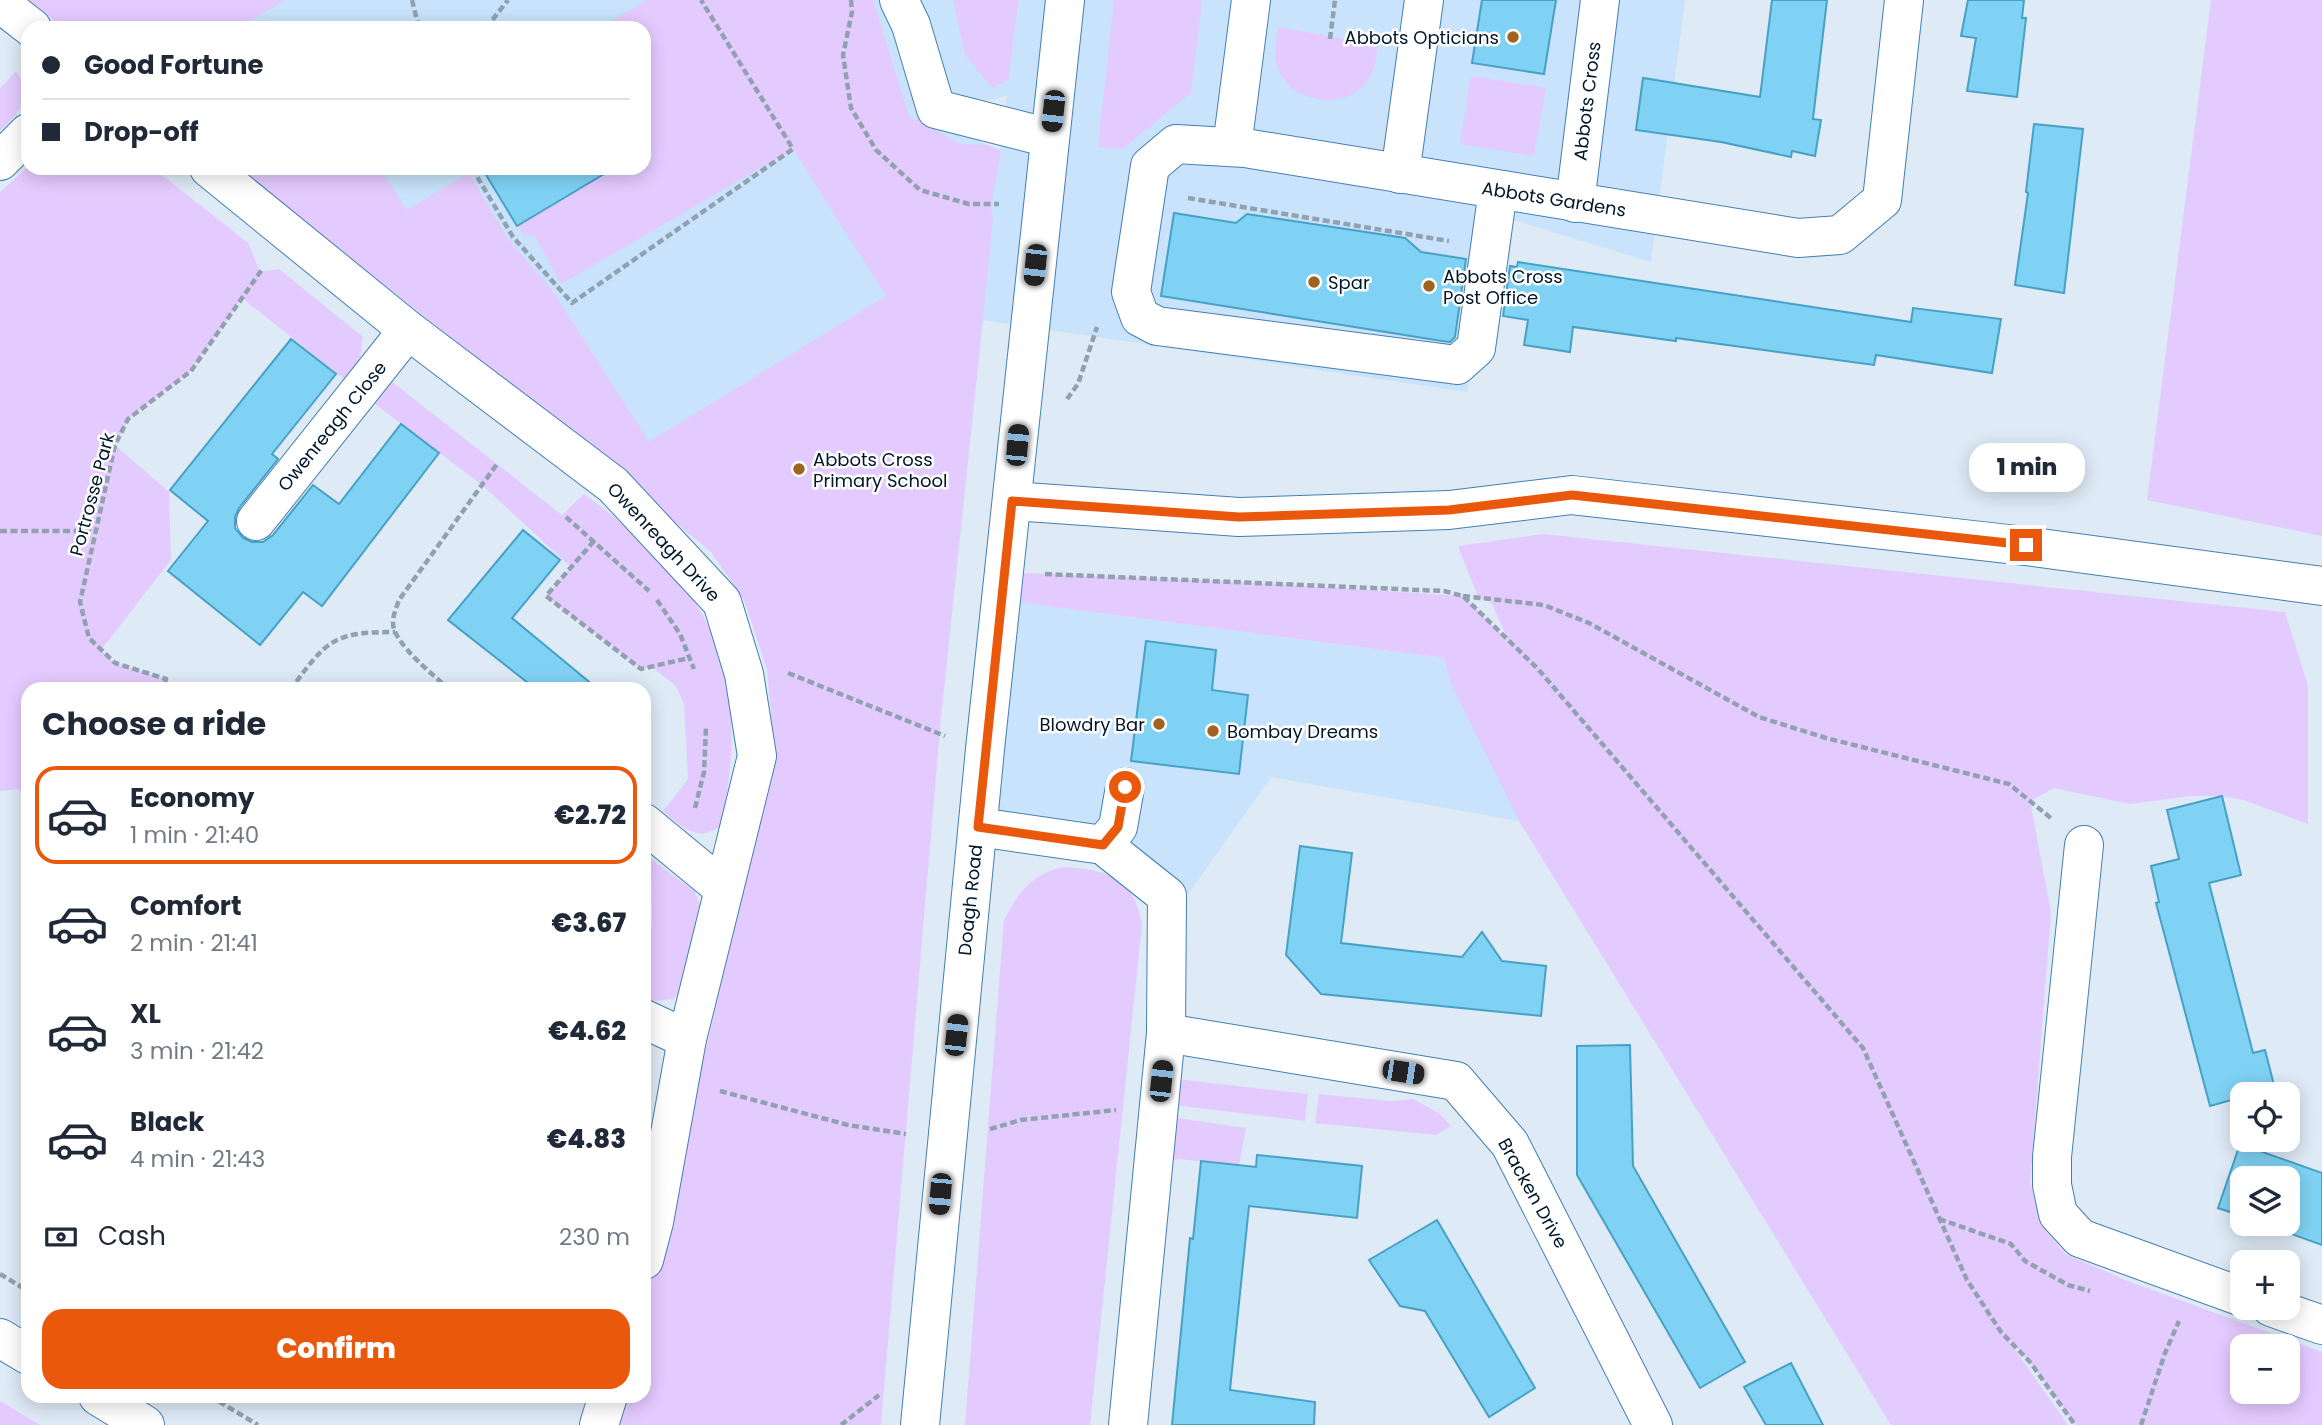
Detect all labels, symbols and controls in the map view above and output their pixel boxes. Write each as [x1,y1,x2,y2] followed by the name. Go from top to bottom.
[1345,25,1499,50] place label: Abbots Opticians
[1505,29,1521,45] marker: Abbots Opticians
[1567,40,1607,162] street label: Abbots Cross
[84,47,264,83] text: Good Fortune
[1041,89,1066,133] car
[84,114,199,150] text: Drop-off
[1480,175,1628,223] street label: Abbots Gardens
[1023,243,1048,287] car
[1443,264,1563,310] place label: Abbots Cross Post Office
[1328,270,1370,295] place label: Spar
[1306,274,1322,290] marker: Spar
[1421,278,1437,294] marker: Abbots Cross Post Office
[272,356,392,496] street label: Owenreagh Close
[1005,423,1030,467] car
[64,429,121,558] street label: Portrosse Park
[1968,444,2084,492] callout: 1 min
[813,447,947,493] place label: Abbots Cross Primary School
[1997,451,2057,483] text: 1 min
[791,461,807,477] marker: Abbots Cross Primary School
[602,477,726,607] street label: Owenreagh Drive
[2010,529,2042,561] route end
[42,701,266,746] text: Choose a ride
[1040,712,1145,737] place label: Blowdry Bar
[1151,716,1167,732] marker: Blowdry Bar
[1227,719,1378,744] place label: Bombay Dreams
[1205,723,1221,739] marker: Bombay Dreams
[1109,771,1141,803] route start
[130,780,254,816] text: Economy
[46,784,109,847] icon: car
[554,797,626,833] text: €2.72
[130,819,259,851] text: 1 min · 21:40
[952,843,988,957] street label: Doagh Road
[130,888,242,924] text: Comfort
[46,892,109,955] icon: car
[552,905,626,941] text: €3.67
[130,927,258,959] text: 2 min · 21:41
[130,996,161,1032] text: XL
[46,1000,109,1063] icon: car
[548,1013,626,1049] text: €4.62
[944,1013,969,1057] car
[130,1035,264,1067] text: 3 min · 21:42
[1381,1058,1426,1086] car
[1149,1059,1174,1103] car
[2230,1082,2300,1404] map controls
[2230,1082,2300,1152] button: locate
[130,1104,204,1140] text: Black
[46,1108,109,1171] icon: car
[547,1121,626,1157] text: €4.83
[1492,1133,1574,1253] street label: Bracken Drive
[130,1143,265,1175] text: 4 min · 21:43
[2230,1166,2300,1236] button: layers
[928,1172,953,1216] car
[42,1218,80,1256] icon: cash
[98,1218,166,1254] text: Cash
[559,1221,630,1253] text: 230 m
[2230,1250,2300,1320] button: +
[42,1309,630,1389] button: Confirm
[2230,1334,2300,1404] button: −

